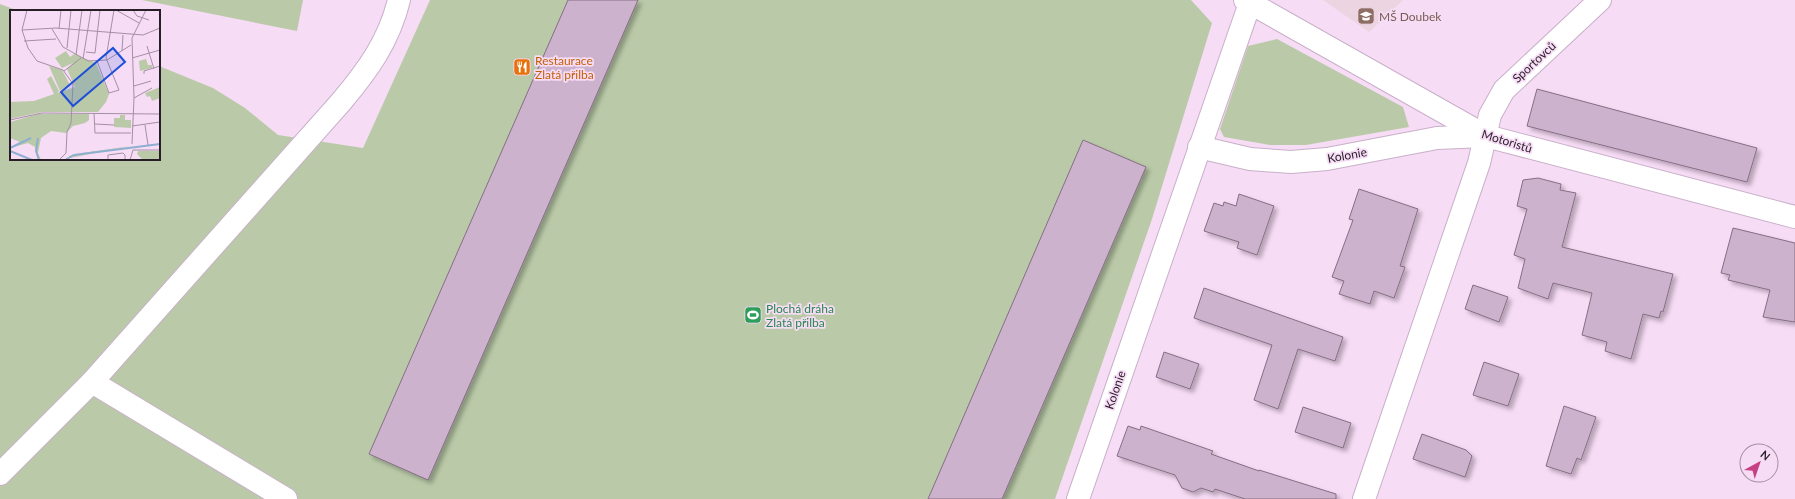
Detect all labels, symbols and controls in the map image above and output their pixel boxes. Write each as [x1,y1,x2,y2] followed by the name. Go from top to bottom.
[1356,6,1376,26] school or university icon: MŠ Doubek
[1379,9,1442,24] place label: MŠ Doubek
[10,10,160,160] inset map
[1509,38,1559,86] street label: Sportovců
[535,53,594,82] place label: Restaurace Zlatá přilba
[512,57,532,77] restaurant icon: Restaurace Zlatá přilba
[1480,126,1534,156] street label: Motoristů
[1326,144,1368,166] street label: Kolonie
[766,301,834,330] place label: Plochá dráha Zlatá přilba
[743,305,763,325] sports icon: Plochá dráha Zlatá přilba
[1101,369,1129,411] street label: Kolonie
[1739,443,1779,483] north arrow
[1758,447,1773,463] text: N

